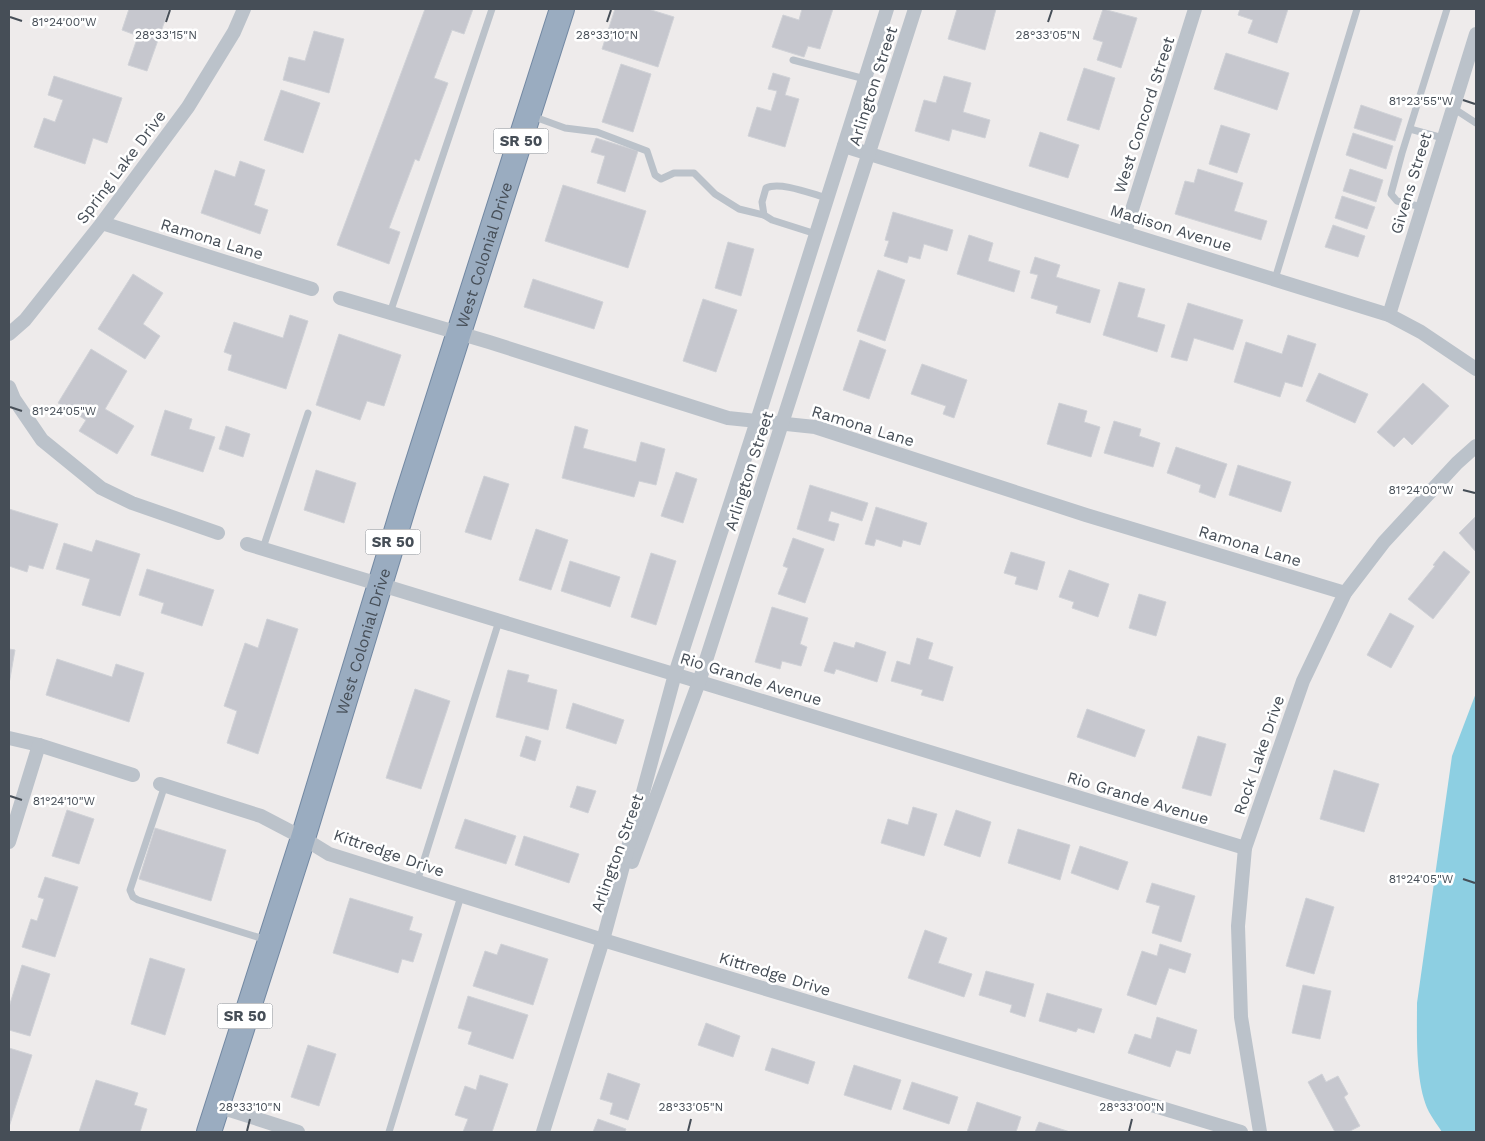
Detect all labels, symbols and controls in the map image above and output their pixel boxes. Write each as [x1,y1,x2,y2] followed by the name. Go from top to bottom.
[31,15,97,29] text: 81°24'00"W
[845,24,901,148] street label: Arlington Street
[135,28,197,42] text: 28°33'15"N
[576,28,638,42] text: 28°33'10"N
[1016,28,1080,42] text: 28°33'05"N
[1110,34,1178,196] street label: West Concord Street
[1389,94,1454,108] text: 81°23'55"W
[72,107,170,227] street label: Spring Lake Drive
[494,128,548,154] road number: SR 50
[1387,130,1436,236] street label: Givens Street
[451,179,516,331] street label: West Colonial Drive
[1108,200,1234,256] street label: Madison Avenue
[158,214,266,264] street label: Ramona Lane
[809,401,917,451] street label: Ramona Lane
[32,404,97,418] text: 81°24'05"W
[721,409,777,533] street label: Arlington Street
[1388,483,1454,497] text: 81°24'00"W
[1196,521,1304,571] street label: Ramona Lane
[366,530,420,554] road number: SR 50
[331,566,394,717] street label: West Colonial Drive
[678,648,824,710] street label: Rio Grande Avenue
[1230,693,1288,817] street label: Rock Lake Drive
[1065,767,1211,829] street label: Rio Grande Avenue
[587,791,647,915] street label: Arlington Street
[33,794,96,808] text: 81°24'10"W
[331,825,447,881] street label: Kittredge Drive
[1389,872,1454,886] text: 81°24'05"W
[717,948,833,1000] street label: Kittredge Drive
[218,1004,272,1028] road number: SR 50
[219,1100,281,1114] text: 28°33'10"N
[659,1100,723,1114] text: 28°33'05"N
[1099,1100,1165,1114] text: 28°33'00"N

